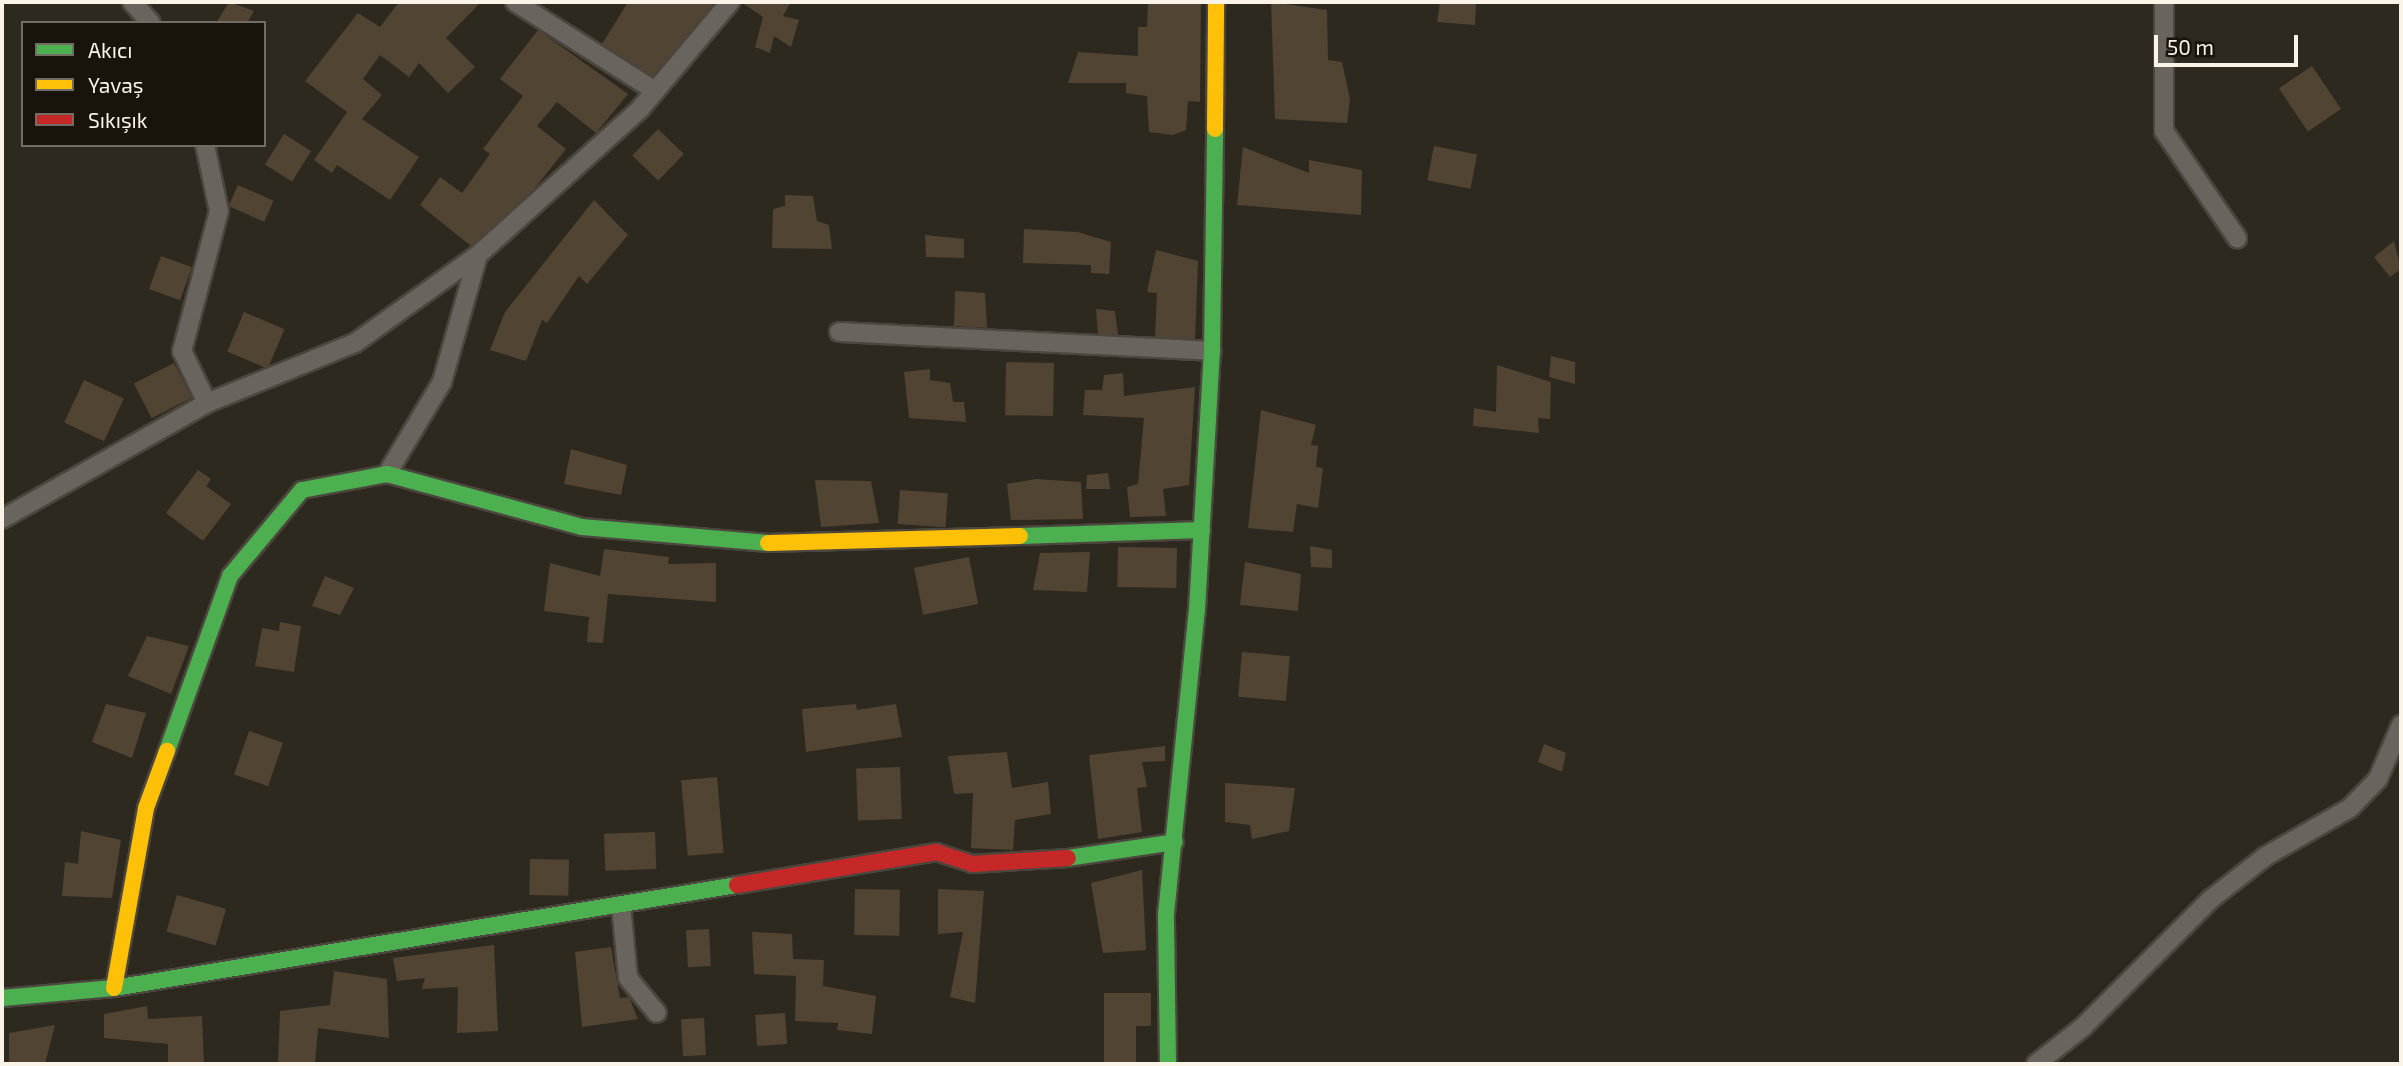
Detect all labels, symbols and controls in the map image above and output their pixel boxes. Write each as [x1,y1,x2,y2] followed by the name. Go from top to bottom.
[21,21,266,147] legend
[2158,21,2302,65] scale bar
[2167,34,2214,59] text: 50 m
[88,37,132,62] text: Akıcı
[88,72,144,97] text: Yavaş
[88,107,148,132] text: Sıkışık

